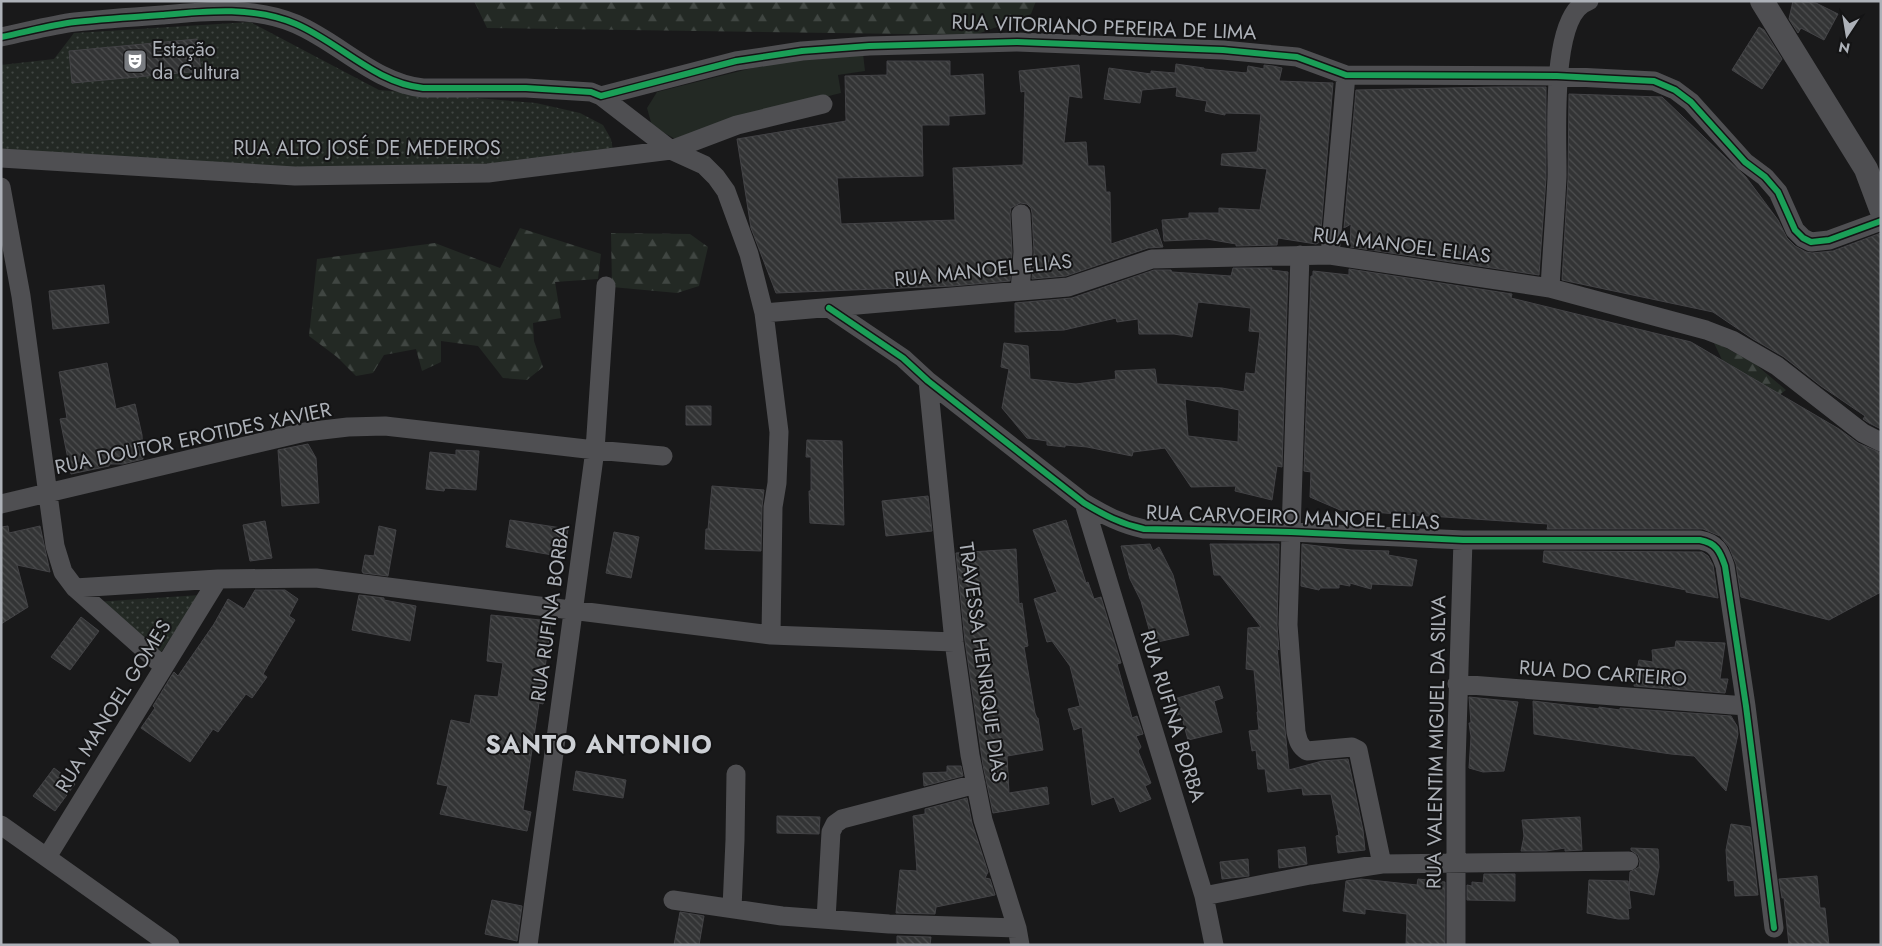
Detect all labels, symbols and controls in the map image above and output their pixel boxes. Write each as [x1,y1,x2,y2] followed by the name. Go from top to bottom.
[951,8,1258,47] street label: RUA VITORIANO PEREIRA DE LIMA
[1822,10,1872,60] north arrow
[152,35,240,87] place label: Estação da Cultura
[1837,37,1852,59] text: N
[122,48,148,74] theatre icon: Estação da Cultura
[233,134,501,163] street label: RUA ALTO JOSÉ DE MEDEIROS
[1311,220,1492,271] street label: RUA MANOEL ELIAS
[893,247,1073,294] street label: RUA MANOEL ELIAS
[52,395,334,482] street label: RUA DOUTOR EROTIDES XAVIER
[1146,498,1440,537] street label: RUA CARVOEIRO MANOEL ELIAS
[524,522,577,703] street label: RUA RUFINA BORBA
[951,540,1014,784] street label: TRAVESSA HENRIQUE DIAS
[1419,594,1454,889] street label: RUA VALENTIM MIGUEL DA SILVA
[48,614,178,798] street label: RUA MANOEL GOMES
[1133,627,1213,806] street label: RUA RUFINA BORBA
[1518,653,1688,694] street label: RUA DO CARTEIRO
[485,726,713,762] district label: SANTO ANTONIO

